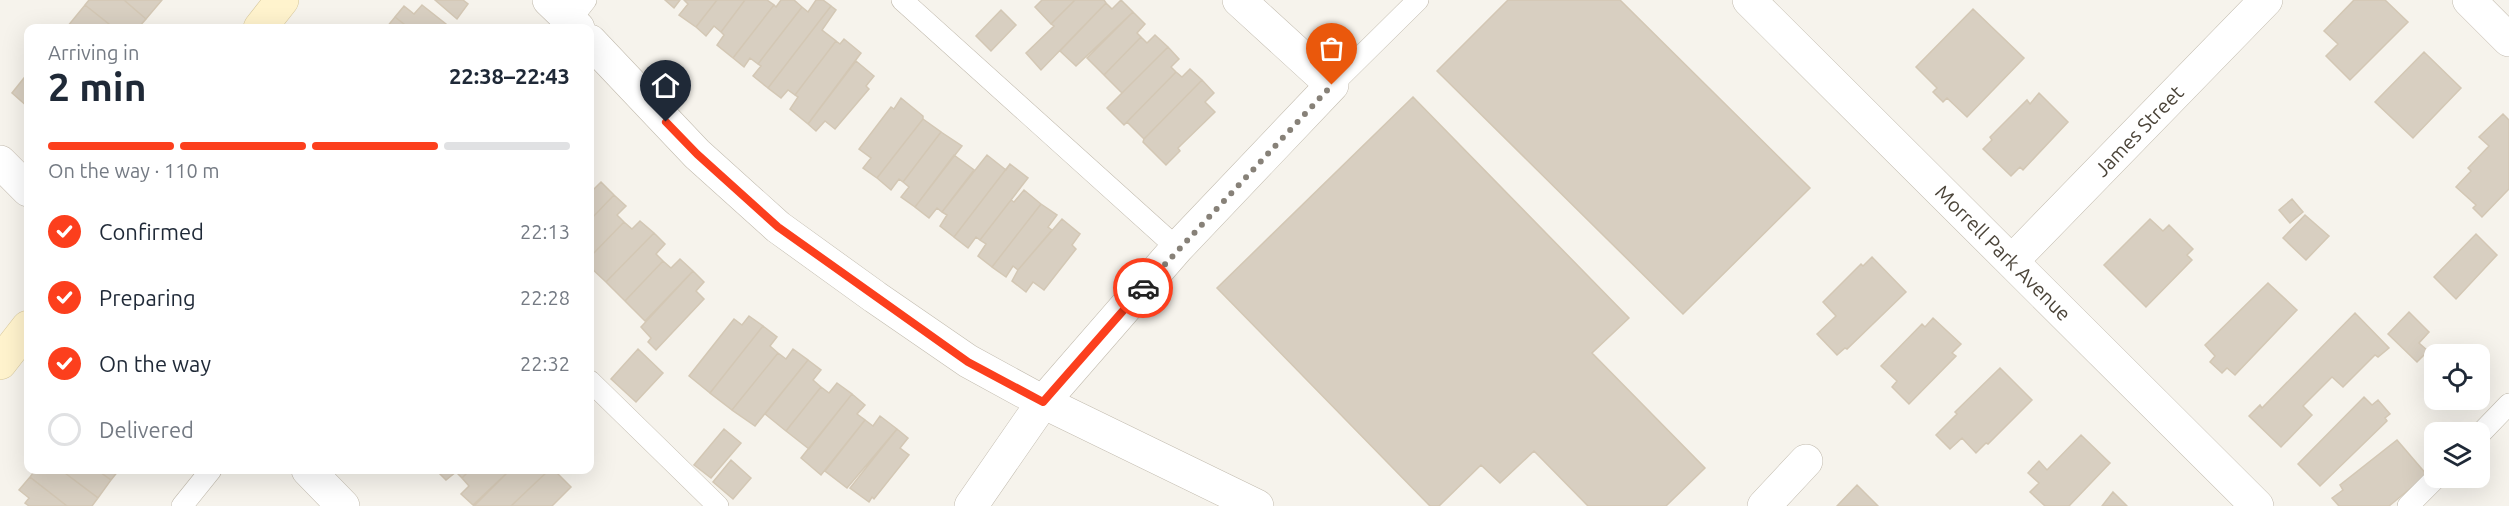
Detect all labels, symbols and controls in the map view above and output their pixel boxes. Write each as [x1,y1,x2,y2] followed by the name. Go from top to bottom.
[1306,23,1357,85] pin
[1315,32,1348,65] icon: bag
[48,41,139,64] text: Arriving in
[640,60,691,122] pin
[449,63,570,88] text: 22:38–22:43
[48,65,147,108] text: 2 min
[649,69,682,102] icon: home
[2090,80,2188,181] street label: James Street
[48,159,220,182] text: On the way · 110 m
[1931,180,2076,325] street label: Morrell Park Avenue
[48,215,81,248] icon: check
[99,219,204,244] text: Confirmed
[520,220,570,243] text: 22:13
[1113,258,1173,318] courier
[1127,272,1160,305] icon: car
[48,281,81,314] icon: check
[99,285,196,310] text: Preparing
[520,286,570,309] text: 22:28
[2424,344,2490,488] map controls
[2424,344,2490,410] button: locate
[48,347,81,380] icon: check
[99,351,211,376] text: On the way
[520,352,570,375] text: 22:32
[99,417,194,442] text: Delivered
[2424,422,2490,488] button: layers

